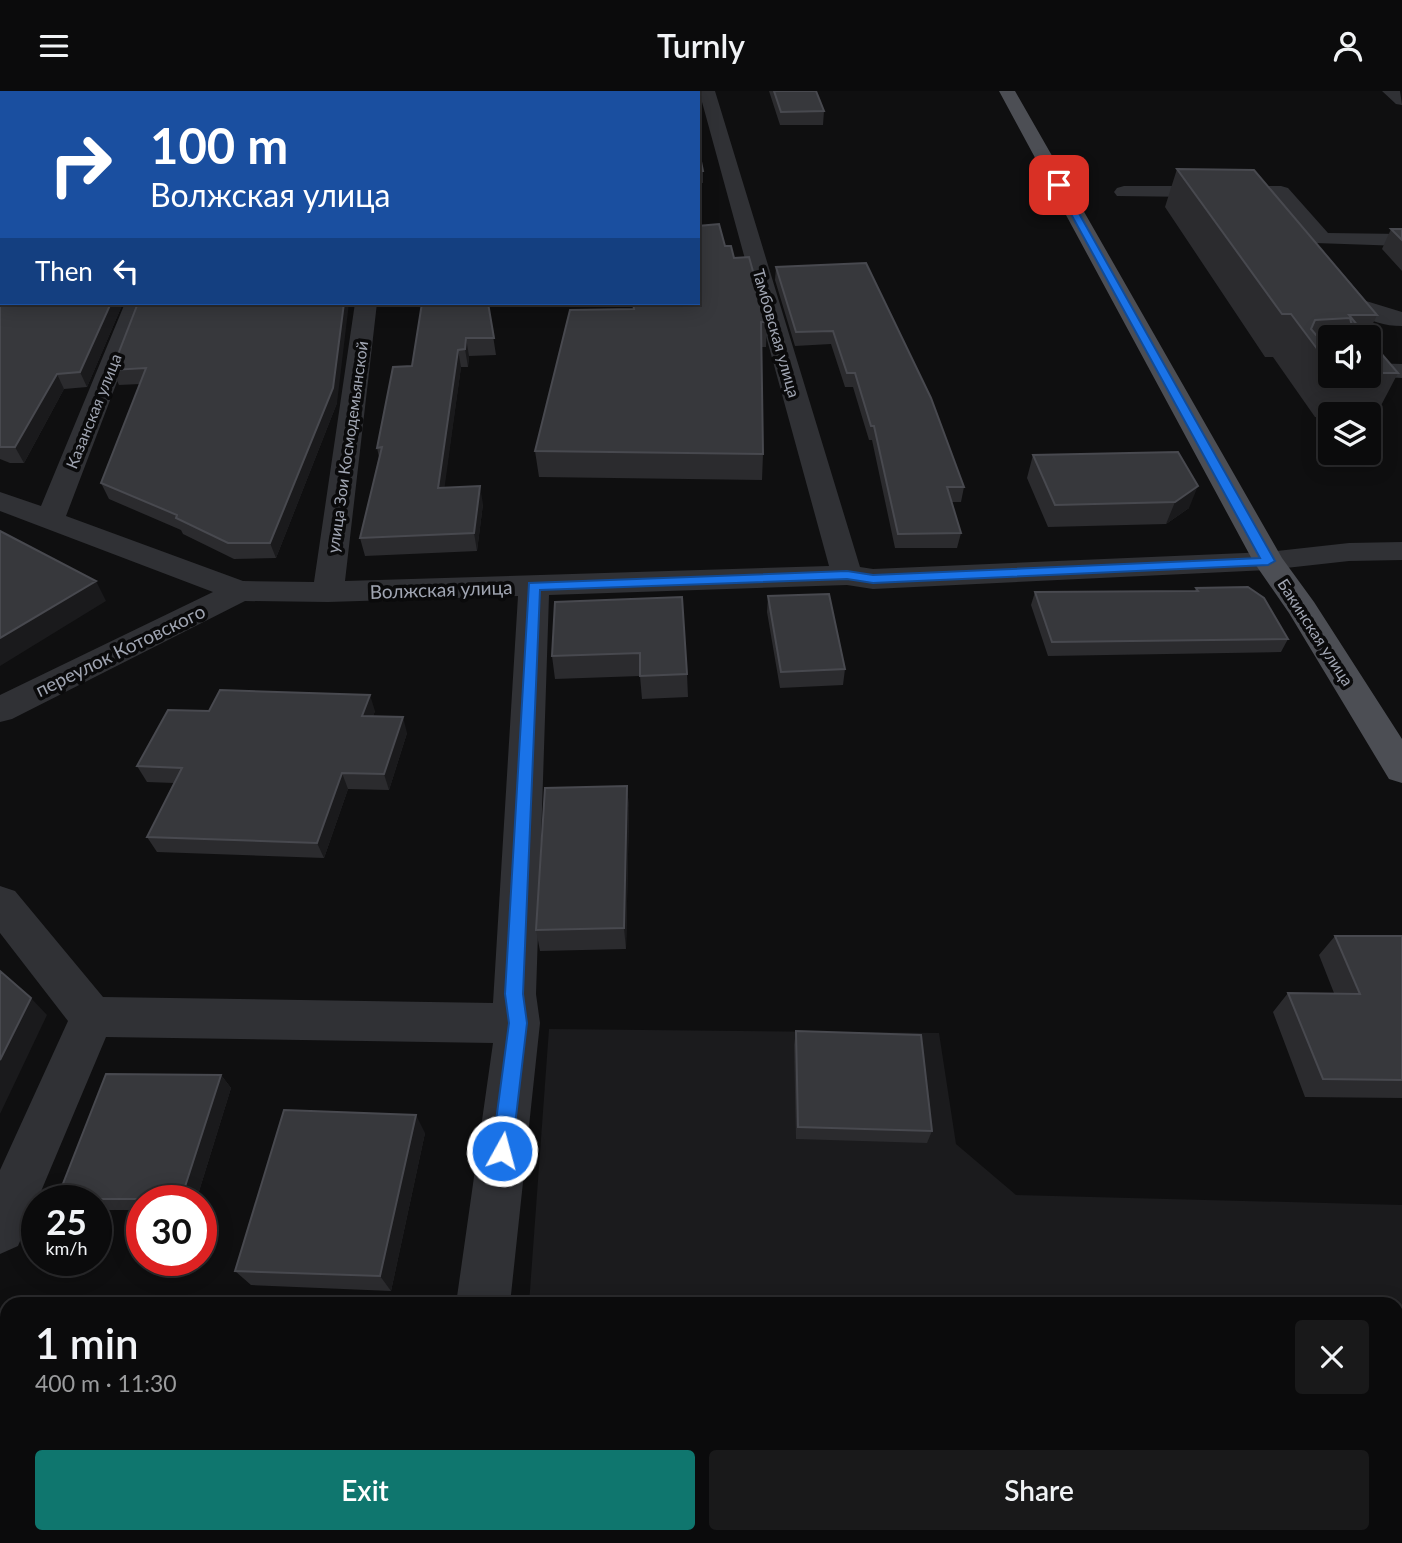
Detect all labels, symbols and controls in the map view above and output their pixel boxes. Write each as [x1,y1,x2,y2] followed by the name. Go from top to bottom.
[657,26,745,65] text: Turnly
[35,27,73,65] icon: menu
[1329,27,1367,65] icon: person
[150,116,288,174] text: 100 m
[35,119,126,210] icon: right
[1029,155,1089,215] pin
[1040,166,1078,204] icon: arrive
[150,175,391,214] text: Волжская улица
[107,252,145,290] icon: left
[35,255,93,287] text: Then
[750,267,804,399] street label: Тамбовская улица
[1318,325,1381,465] map controls
[1318,325,1381,388] button: sound
[323,340,371,554] street label: улица Зои Космодемьянской
[61,351,125,471] street label: Казанская улица
[1318,402,1381,465] button: layers
[369,575,513,603] street label: Волжская улица
[1274,575,1358,689] street label: Бакинская улица
[31,599,209,701] street label: переулок Котовского
[465,1114,539,1188] position arrow
[126,1185,217,1276] speed limit sign: 30
[46,1200,87,1242] text: 25
[45,1237,88,1259] text: km/h
[35,1318,139,1368] text: 1 min
[1295,1320,1369,1394] button: close
[35,1369,177,1397] text: 400 m · 11:30
[35,1450,695,1530] button: Exit
[709,1450,1369,1530] button: Share

